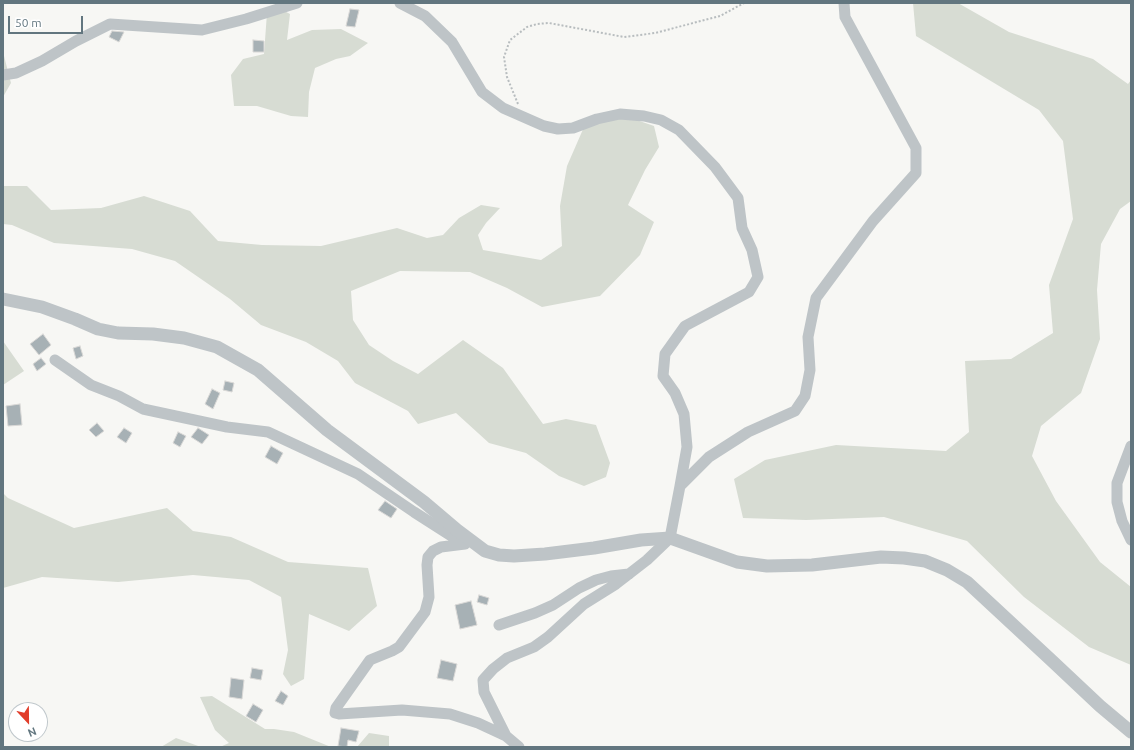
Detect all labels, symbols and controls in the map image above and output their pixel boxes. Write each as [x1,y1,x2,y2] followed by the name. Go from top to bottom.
[10,8,85,34] scale bar
[15,16,42,29] text: 50 m
[8,702,48,742] north arrow
[26,725,38,739] text: N

